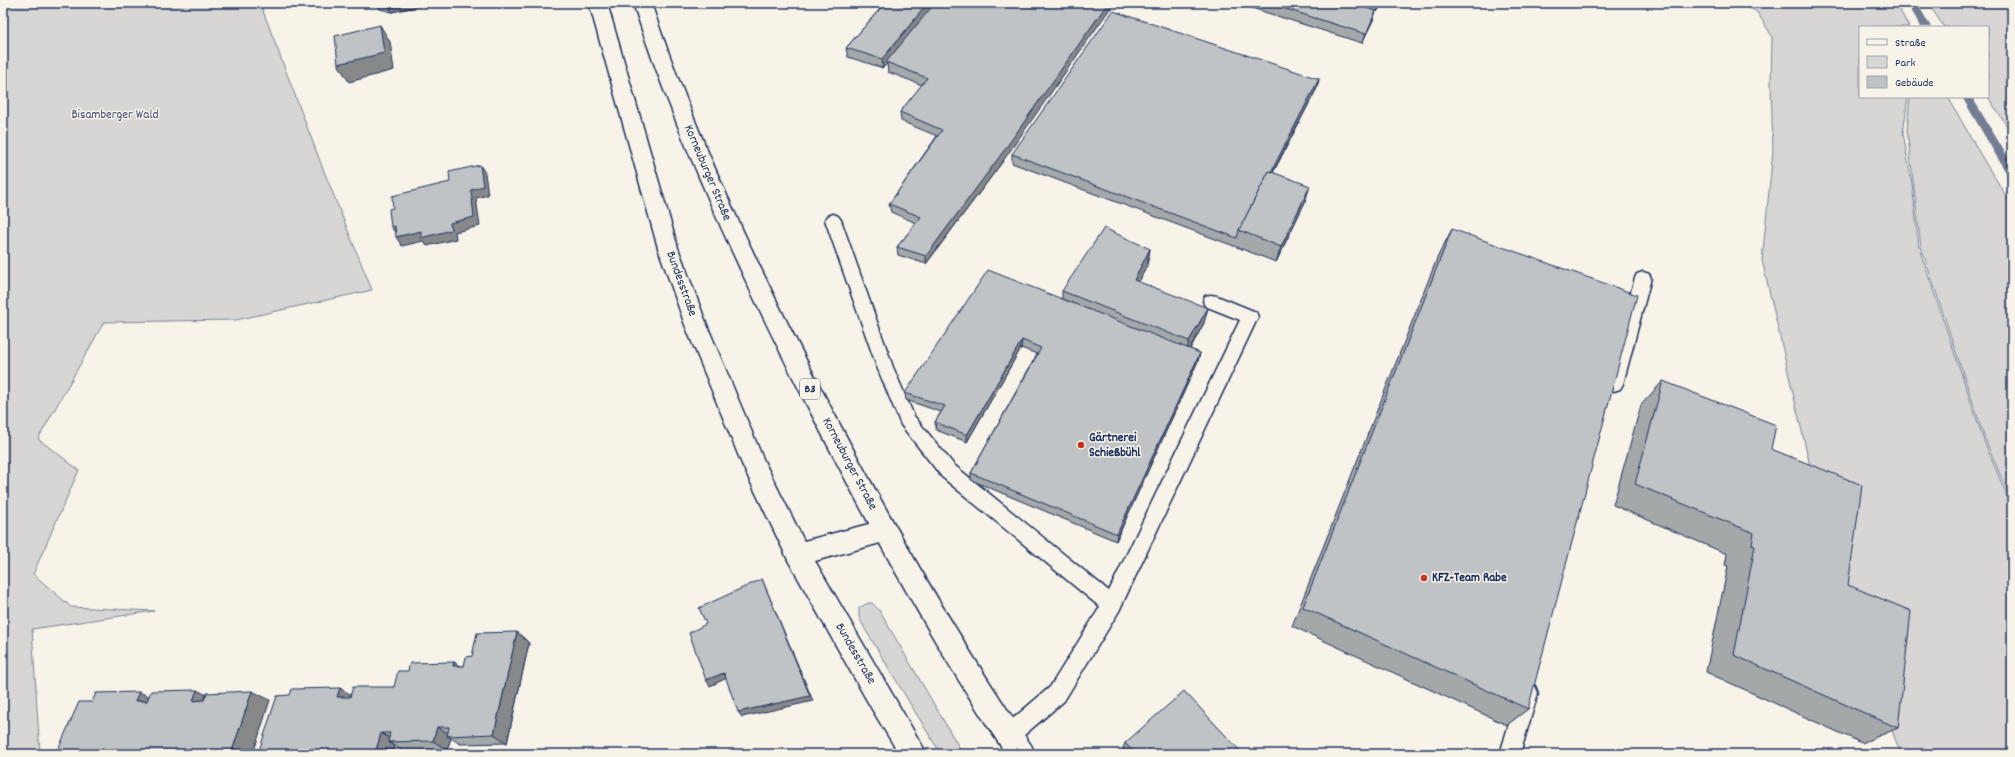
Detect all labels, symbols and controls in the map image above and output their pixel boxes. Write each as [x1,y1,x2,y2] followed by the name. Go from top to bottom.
[1859,26,1989,98] legend
[1895,35,1926,52] text: Straße
[1895,55,1916,72] text: Park
[1895,75,1934,92] text: Gebäude
[71,106,159,125] park label: Bisamberger Wald
[678,122,736,224] street label: Korneuburger Straße
[660,249,702,320] street label: Bundesstraße
[800,379,820,399] road number: B3
[817,414,882,514] street label: Korneuburger Straße
[1089,429,1141,463] place label: Gärtnerei Schießbühl
[1076,440,1086,450] marker: Gärtnerei Schießbühl
[1432,569,1507,588] place label: KFZ-Team Rabe
[1419,573,1429,583] marker: KFZ-Team Rabe
[830,620,880,688] street label: Bundesstraße

